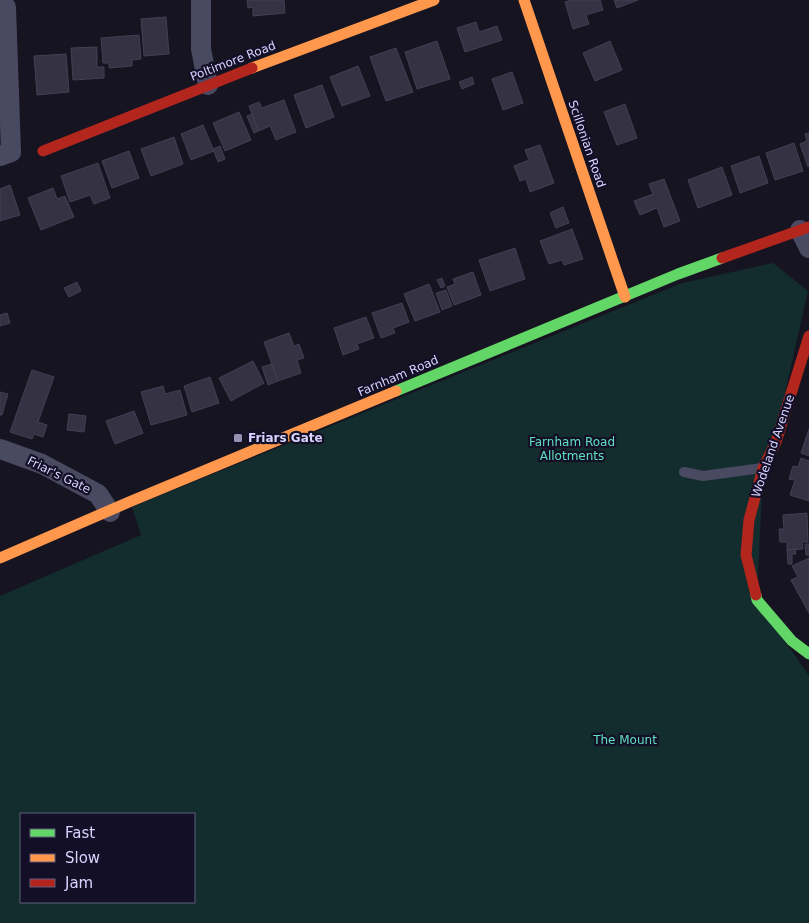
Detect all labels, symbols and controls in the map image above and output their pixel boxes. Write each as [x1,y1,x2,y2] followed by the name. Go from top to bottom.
[188,38,278,84] street label: Poltimore Road
[566,99,608,189] street label: Scillonian Road
[356,353,440,399] street label: Farnham Road
[749,393,797,499] street label: Wodeland Avenue
[248,431,323,445] place label: Friars Gate
[232,432,244,444] marker: Friars Gate
[529,435,615,463] park label: Farnham Road Allotments
[25,454,93,496] street label: Friar's Gate
[592,733,657,747] park label: The Mount
[20,813,195,903] legend
[65,824,95,842] text: Fast
[65,849,100,867] text: Slow
[64,874,93,892] text: Jam

